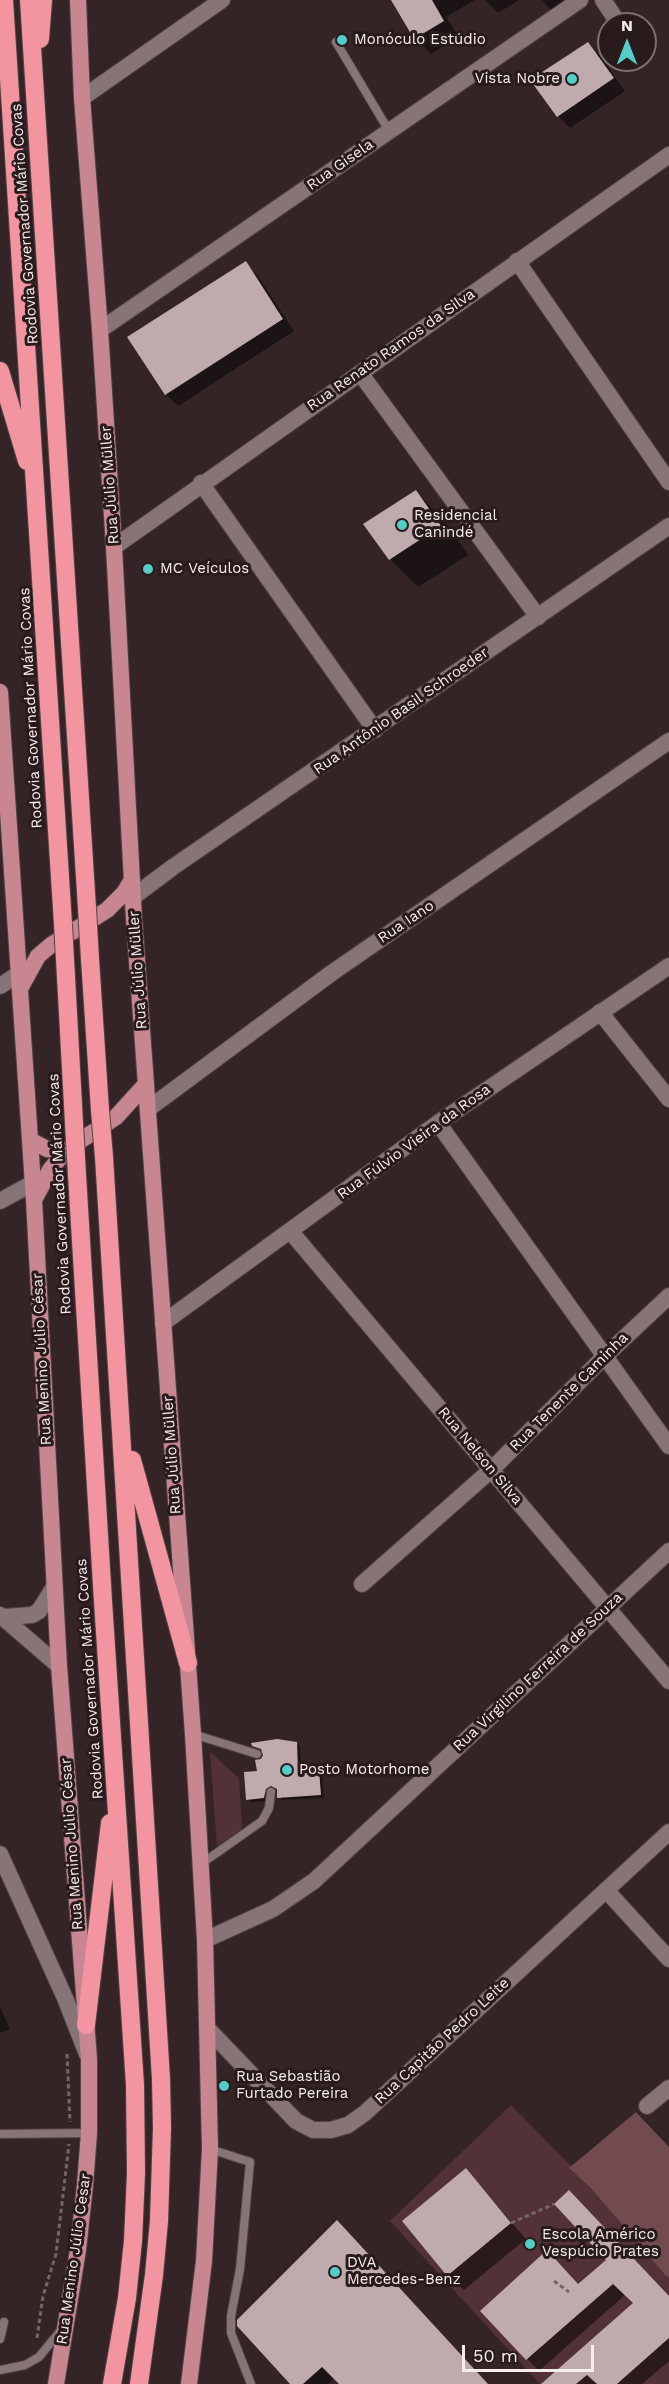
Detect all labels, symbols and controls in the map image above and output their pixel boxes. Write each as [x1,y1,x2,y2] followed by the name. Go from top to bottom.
[597,12,657,72] north arrow
[621,16,633,35] text: N
[354,31,486,49] place label: Monóculo Estúdio
[335,33,349,47] marker: Monóculo Estúdio
[475,70,560,88] place label: Vista Nobre
[565,72,579,86] marker: Vista Nobre
[8,103,42,345] street label: Rodovia Governador Mário Covas
[303,135,377,195] street label: Rua Gisela
[304,285,478,415] street label: Rua Renato Ramos da Silva
[97,425,123,545] street label: Rua Júlio Müller
[414,507,497,542] place label: Residencial Canindé
[395,518,409,532] marker: Residencial Canindé
[160,560,249,578] place label: MC Veículos
[141,562,155,576] marker: MC Veículos
[16,587,46,829] street label: Rodovia Governador Mário Covas
[310,644,492,778] street label: Rua Antônio Basil Schroeder
[375,897,437,947] street label: Rua Iano
[125,910,151,1030] street label: Rua Júlio Müller
[45,1073,75,1315] street label: Rodovia Governador Mário Covas
[334,1080,494,1204] street label: Rua Fúlvio Vieira da Rosa
[28,1272,56,1446] street label: Rua Menino Júlio César
[506,1329,632,1455] street label: Rua Tenente Caminha
[159,1395,185,1515] street label: Rua Júlio Müller
[434,1403,526,1509] street label: Rua Nelson Silva
[73,1558,107,1800] street label: Rodovia Governador Mário Covas
[450,1589,626,1755] street label: Rua Virgilino Ferreira de Souza
[57,1757,87,1931] street label: Rua Menino Júlio César
[299,1761,430,1779] place label: Posto Motorhome
[280,1763,294,1777] marker: Posto Motorhome
[371,1974,513,2108] street label: Rua Capitão Pedro Leite
[236,2068,348,2103] place label: Rua Sebastião Furtado Pereira
[217,2079,231,2093] marker: Rua Sebastião Furtado Pereira
[53,2172,95,2346] street label: Rua Menino Júlio Cesar
[542,2226,659,2261] place label: Escola Américo Vespúcio Prates
[523,2237,537,2251] marker: Escola Américo Vespúcio Prates
[347,2254,461,2289] place label: DVA Mercedes-Benz
[328,2265,342,2279] marker: DVA Mercedes-Benz
[465,2333,597,2371] scale bar
[473,2345,518,2366] text: 50 m

